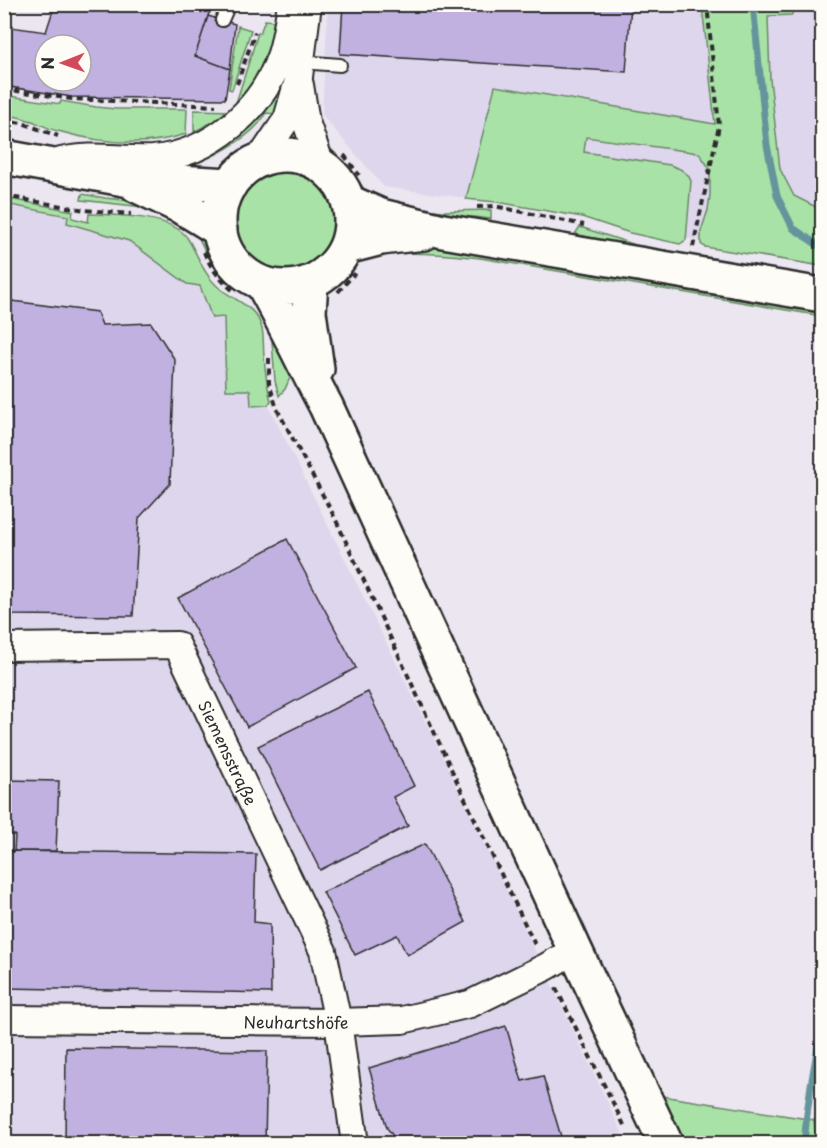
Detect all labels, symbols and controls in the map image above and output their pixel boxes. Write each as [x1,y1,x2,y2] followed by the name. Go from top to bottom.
[33,33,93,93] north arrow
[35,57,59,70] text: N
[193,696,264,809] street label: Siemensstraße
[244,1009,349,1034] street label: Neuhartshöfe

